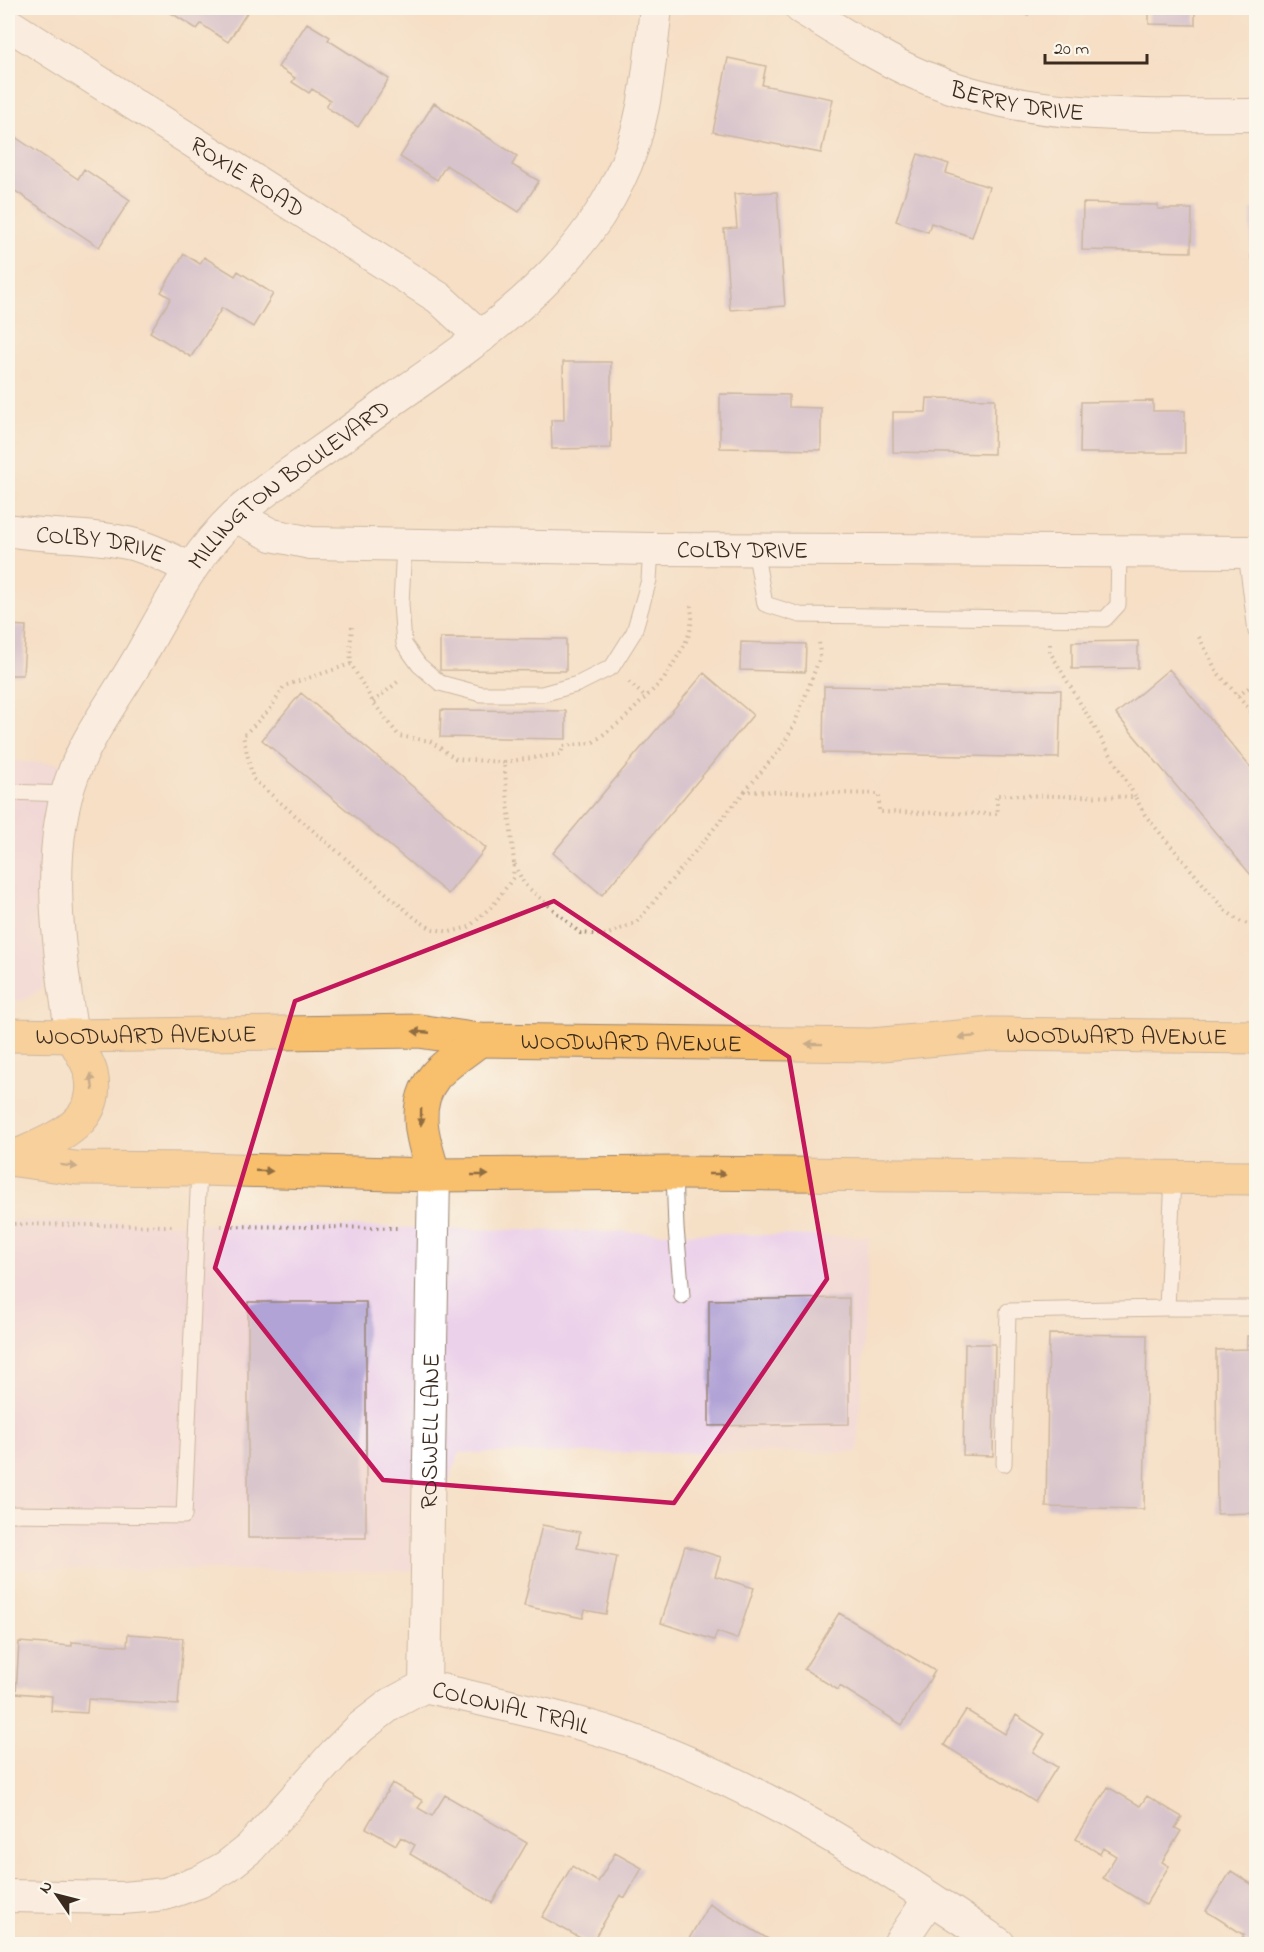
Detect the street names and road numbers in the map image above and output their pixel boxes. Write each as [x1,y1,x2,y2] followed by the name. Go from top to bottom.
[944,73,1085,132] street label: BERRY DRIVE
[182,129,311,228] street label: ROXIE ROAD
[181,392,399,578] street label: MILLINGTON BOULEVARD
[35,519,171,574] street label: COLBY DRIVE
[677,534,808,570] street label: COLBY DRIVE
[35,1018,257,1056] street label: WOODWARD AVENUE
[1006,1019,1228,1057] street label: WOODWARD AVENUE
[520,1026,742,1063] street label: WOODWARD AVENUE
[413,1353,451,1509] street label: ROSWELL LANE
[428,1673,594,1746] street label: COLONIAL TRAIL

